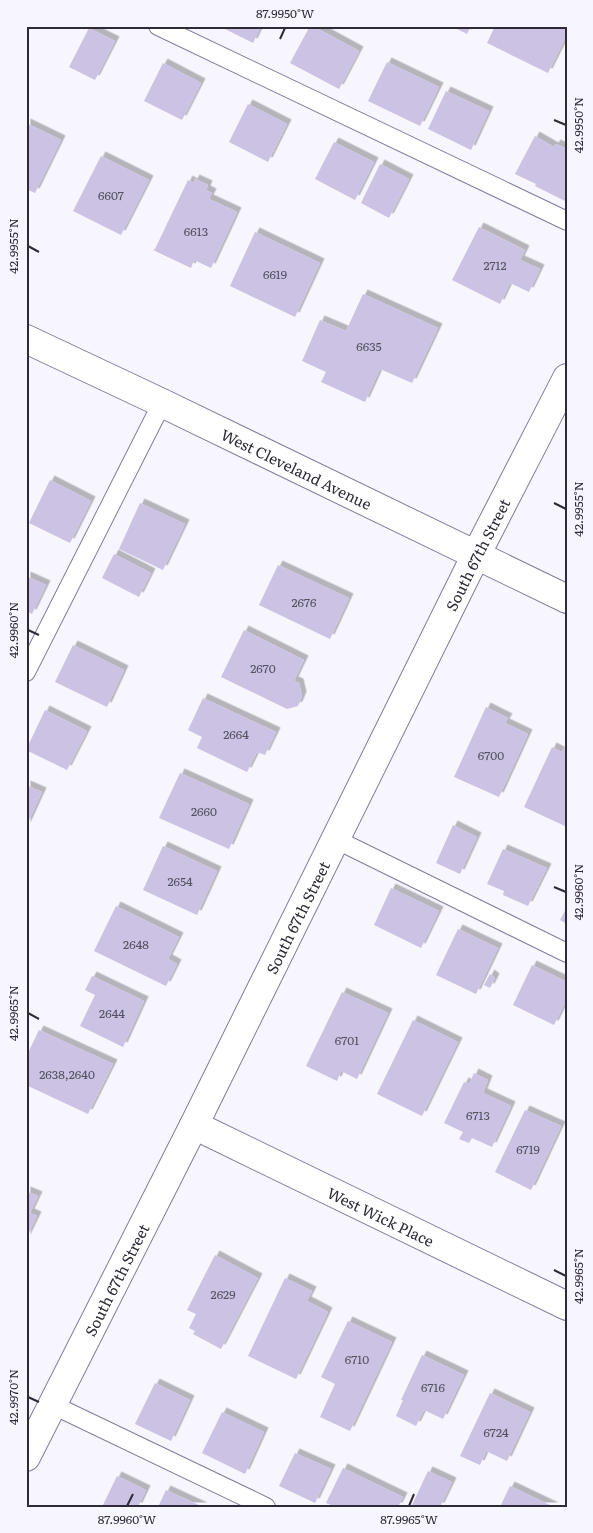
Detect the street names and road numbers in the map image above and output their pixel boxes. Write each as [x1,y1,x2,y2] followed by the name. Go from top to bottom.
[218,422,376,515] street label: West Cleveland Avenue
[439,494,515,615] street label: South 67th Street
[259,857,335,978] street label: South 67th Street
[324,1180,439,1252] street label: West Wick Place
[78,1219,154,1340] street label: South 67th Street

